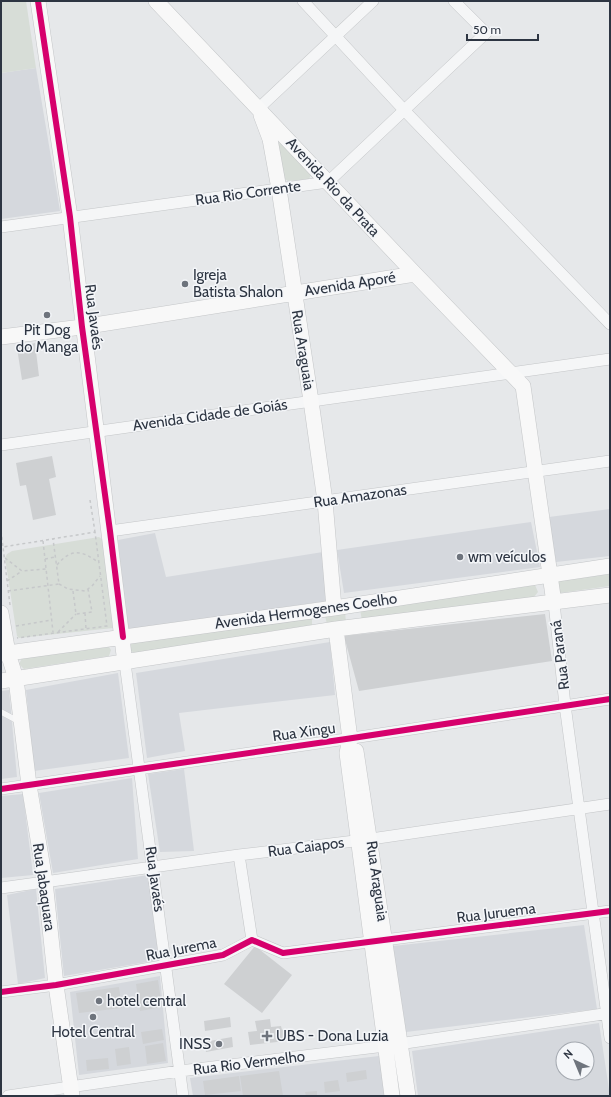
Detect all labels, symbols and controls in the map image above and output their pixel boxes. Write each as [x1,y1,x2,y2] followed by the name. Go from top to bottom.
[467,16,538,42] scale bar
[473,22,501,37] text: 50 m
[282,134,384,241] street label: Avenida Rio da Prata
[194,177,302,209] street label: Rua Rio Corrente
[193,266,283,301] place label: Igreja Batista Shalon
[303,268,397,300] street label: Avenida Aporé
[180,279,190,289] marker: Igreja Batista Shalon
[81,283,107,351] street label: Rua Javaés
[288,308,318,392] street label: Rua Araguaia
[42,310,52,320] marker: Pit Dog do Manga
[16,321,79,356] place label: Pit Dog do Manga
[131,395,289,435] street label: Avenida Cidade de Goiás
[312,481,408,511] street label: Rua Amazonas
[468,548,546,566] place label: wm veículos
[455,552,465,562] marker: wm veículos
[214,589,398,633] street label: Avenida Hermogenes Coelho
[547,618,573,691] street label: Rua Paraná
[271,719,337,745] street label: Rua Xingu
[267,833,345,861] street label: Rua Caiapos
[362,839,392,923] street label: Rua Araguaia
[29,842,59,933] street label: Rua Jabaquara
[141,845,169,913] street label: Rua Javaés
[455,899,537,927] street label: Rua Juruema
[144,933,219,965] street label: Rua Jurema
[107,992,186,1010] place label: hotel central
[94,996,104,1006] marker: hotel central
[88,1012,98,1022] marker: Hotel Central
[51,1023,135,1041] place label: Hotel Central
[276,1027,389,1045] place label: UBS - Dona Luzia
[261,1030,273,1042] marker: UBS - Dona Luzia
[179,1035,211,1053] place label: INSS
[214,1039,224,1049] marker: INSS
[555,1041,595,1081] north arrow
[560,1046,576,1062] text: N
[192,1047,306,1079] street label: Rua Rio Vermelho

